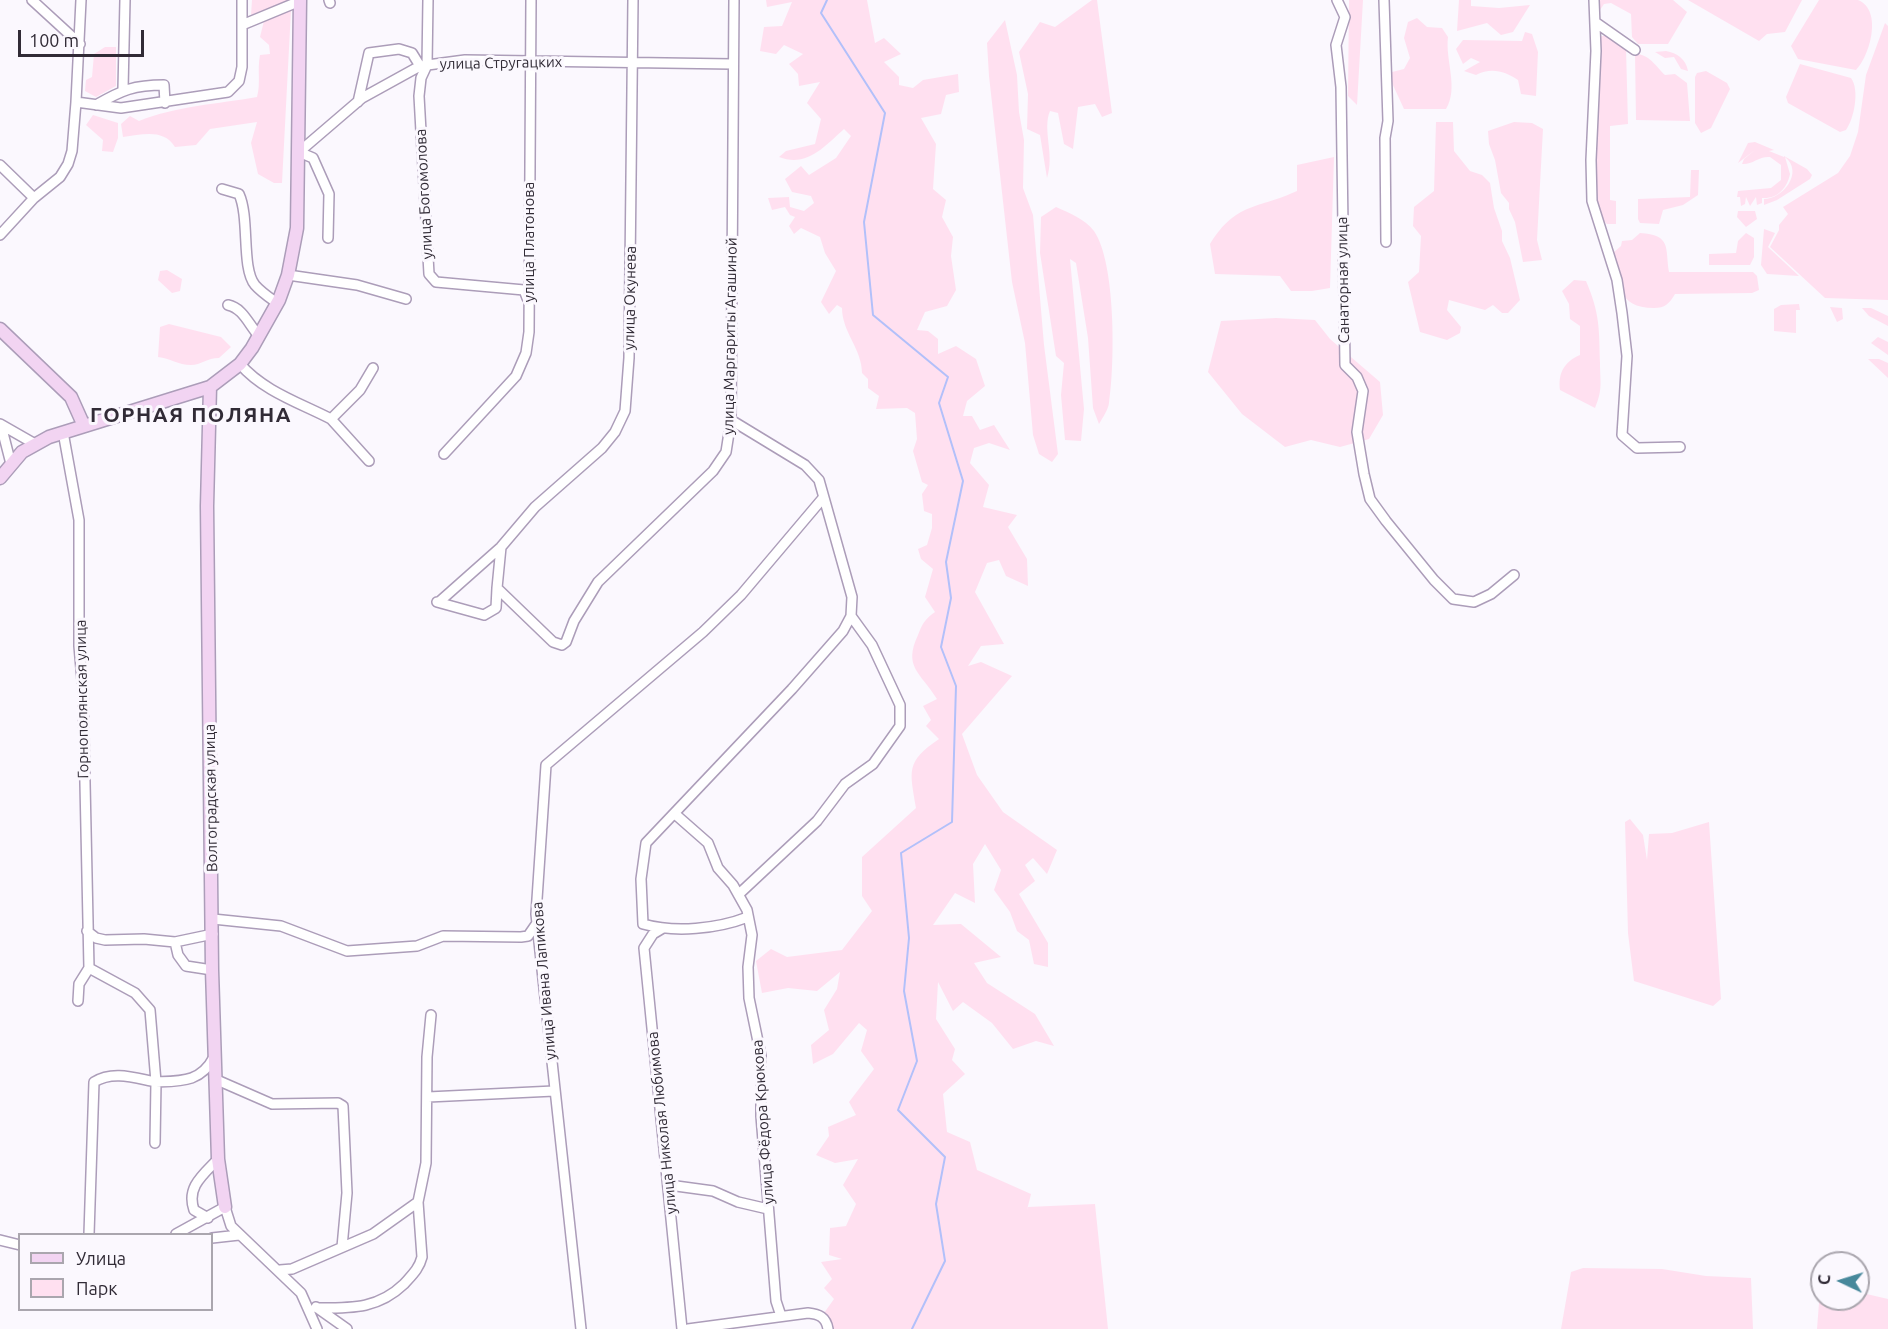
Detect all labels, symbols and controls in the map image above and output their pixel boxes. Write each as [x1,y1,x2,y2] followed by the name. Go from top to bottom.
[21,18,147,56] scale bar
[29,30,79,50] text: 100 m
[439,53,563,73] street label: улица Стругацких
[412,128,436,260] street label: улица Богомолова
[520,182,538,302] street label: улица Платонова
[1333,217,1353,343] street label: Санаторная улица
[719,237,741,435] street label: улица Маргариты Агашиной
[620,246,640,350] street label: улица Окунева
[90,402,292,428] district label: ГОРНАЯ ПОЛЯНА
[72,619,92,779] street label: Горнополянская улица
[201,724,221,872] street label: Волгоградская улица
[528,901,560,1061] street label: улица Ивана Лапикова
[643,1031,681,1215] street label: улица Николая Любимова
[748,1039,778,1205] street label: улица Фёдора Крюкова
[18,1233,213,1311] legend
[76,1248,126,1268] text: Улица
[1810,1251,1870,1311] north arrow
[1815,1274,1833,1286] text: С
[76,1278,117,1298] text: Парк

